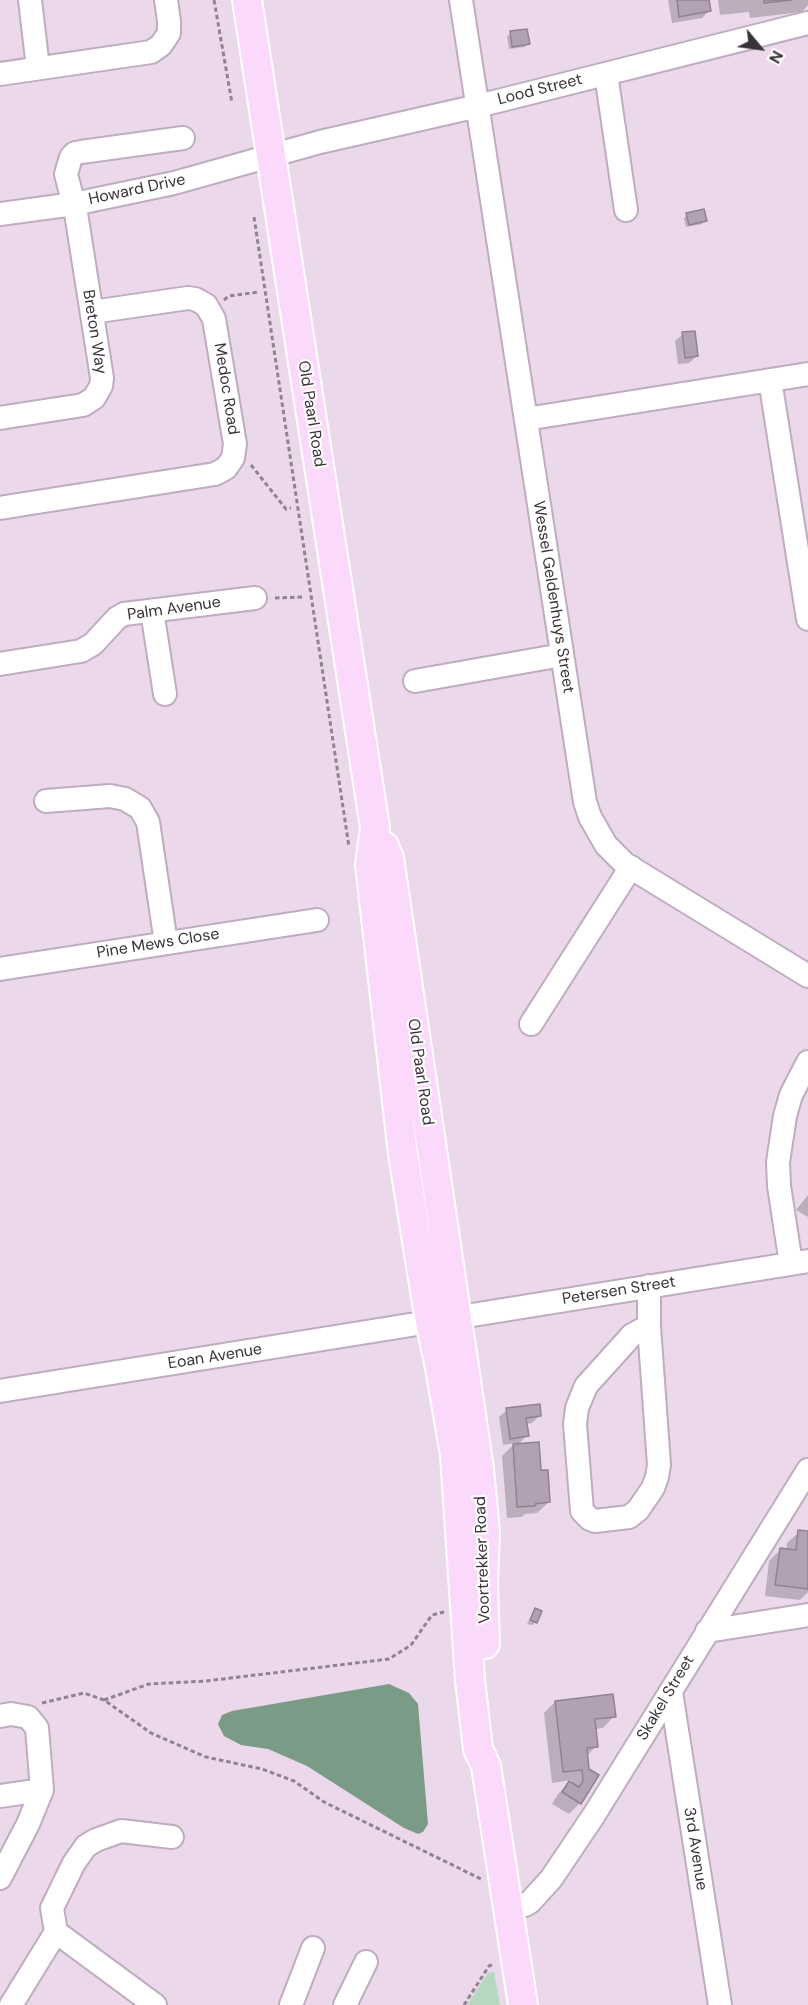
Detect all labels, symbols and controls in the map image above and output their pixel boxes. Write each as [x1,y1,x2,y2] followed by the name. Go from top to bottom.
[730,18,790,78] north arrow
[764,47,788,67] text: N
[496,70,584,110] street label: Lood Street
[87,170,187,210] street label: Howard Drive
[78,288,110,376] street label: Breton Way
[209,342,243,436] street label: Medoc Road
[293,359,329,469] street label: Old Paarl Road
[528,500,578,694] street label: Wessel Geldenhuys Street
[126,593,222,625] street label: Palm Avenue
[95,925,221,963] street label: Pine Mews Close
[403,1017,437,1127] street label: Old Paarl Road
[561,1273,677,1309] street label: Petersen Street
[167,1340,263,1374] street label: Eoan Avenue
[471,1496,495,1624] street label: Voortrekker Road
[633,1652,699,1744] street label: Skakel Street
[679,1806,711,1892] street label: 3rd Avenue

